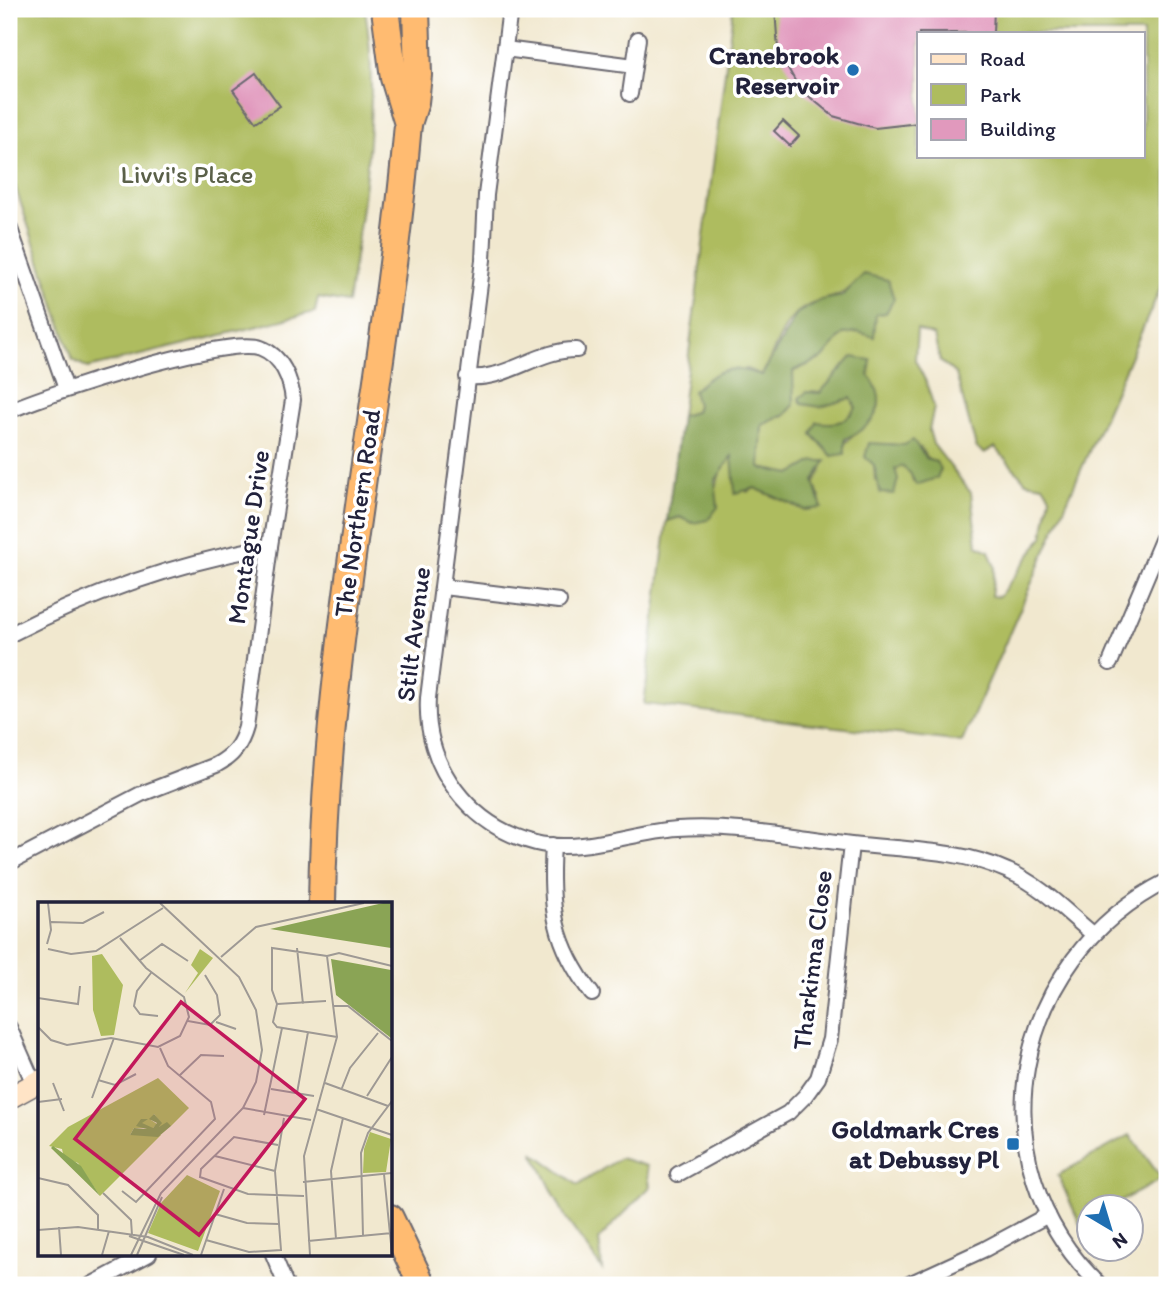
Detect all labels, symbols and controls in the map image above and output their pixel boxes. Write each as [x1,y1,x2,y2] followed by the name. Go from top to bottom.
[917,32,1144,158] legend
[709,39,840,101] place label: Cranebrook Reservoir
[980,46,1026,71] text: Road
[845,62,861,78] marker: Cranebrook Reservoir
[980,82,1022,107] text: Park
[980,116,1056,141] text: Building
[121,158,253,190] park label: Livvi's Place
[327,406,388,619] street label: The Northern Road
[220,448,276,626] street label: Montague Drive
[389,565,437,703] street label: Stilt Avenue
[785,868,839,1052] street label: Tharkinna Close
[38,902,392,1256] inset map
[831,1113,1000,1175] place label: Goldmark Cres at Debussy Pl
[1005,1136,1021,1152] marker: Goldmark Cres at Debussy Pl
[1074,1192,1144,1262] north arrow
[1108,1228,1132,1254] text: N

